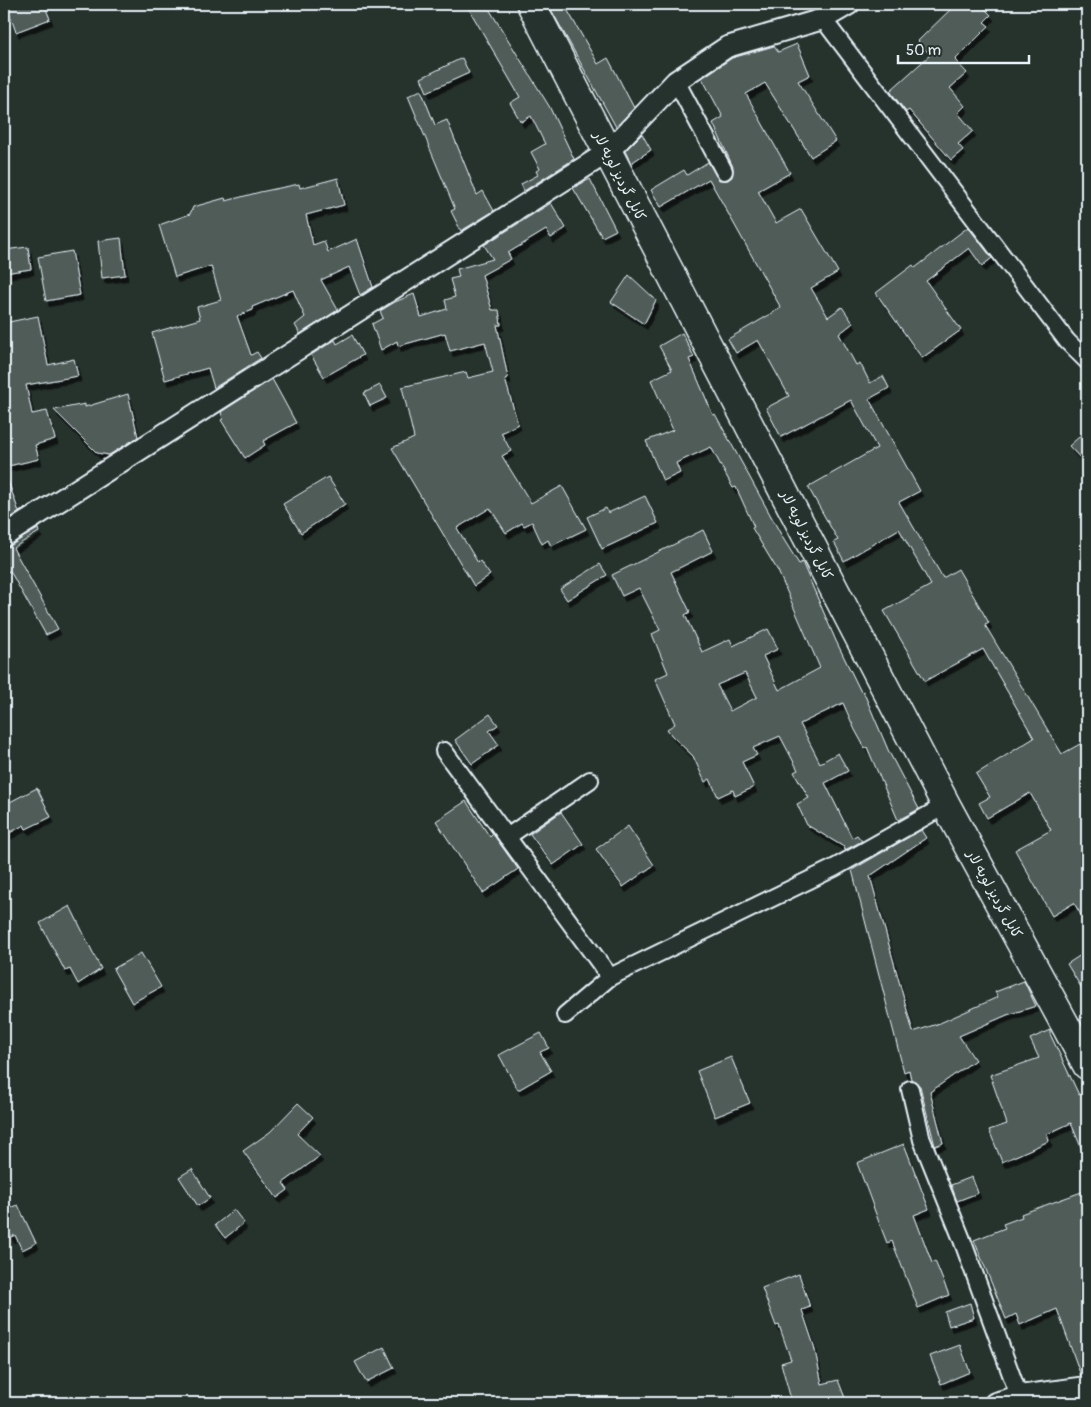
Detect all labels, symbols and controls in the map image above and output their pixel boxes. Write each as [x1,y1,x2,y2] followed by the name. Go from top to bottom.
[898,32,1030,64] scale bar
[906,41,941,60] text: 50 m
[588,128,649,224] street label: کابل گردیز لویه لار
[775,487,836,583] street label: کابل گردیز لویه لار
[962,846,1026,942] street label: کابل گردیز لویه لار

